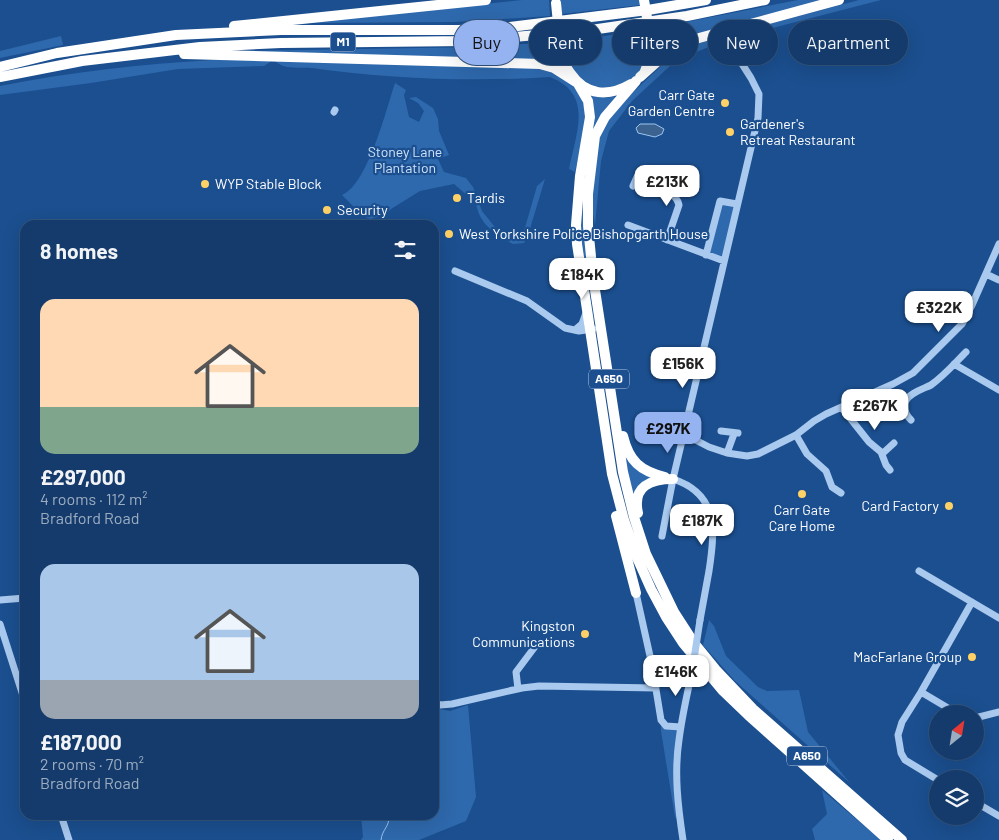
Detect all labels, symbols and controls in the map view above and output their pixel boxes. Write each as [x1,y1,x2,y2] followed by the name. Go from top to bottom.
[454,20,519,65] chip: Buy
[529,20,602,65] chip: Rent
[612,20,698,65] chip: Filters
[708,20,778,65] chip: New
[788,20,908,65] chip: Apartment
[330,32,356,52] road number: M1
[628,86,715,119] place label: Carr Gate Garden Centre
[719,97,731,109] marker: Carr Gate Garden Centre
[740,115,856,148] place label: Gardener's Retreat Restaurant
[724,126,736,138] marker: Gardener's Retreat Restaurant
[368,143,442,176] park label: Stoney Lane Plantation
[632,164,702,207] pin: £213K
[646,171,689,190] text: £213K
[215,175,322,192] place label: WYP Stable Block
[199,178,211,190] marker: WYP Stable Block
[467,189,505,206] place label: Tardis
[451,192,463,204] marker: Tardis
[337,201,388,218] place label: Security
[321,204,333,216] marker: Security
[459,225,708,242] place label: West Yorkshire Police Bishopgarth House
[443,228,455,240] marker: West Yorkshire Police Bishopgarth House
[391,236,419,264] icon: filters
[40,238,118,263] text: 8 homes
[547,258,617,300] pin: £184K
[560,264,604,283] text: £184K
[904,290,974,333] pin: £322K
[916,297,962,316] text: £322K
[185,331,275,421] icon: home
[648,346,718,389] pin: £156K
[662,353,704,372] text: £156K
[589,369,629,388] road number: A650
[840,388,910,431] pin: £267K
[852,395,898,414] text: £267K
[633,412,703,454] pin: £297K
[645,418,691,437] text: £297K
[40,464,126,489] text: £297,000
[796,488,808,500] marker: Carr Gate Care Home
[40,489,147,508] text: 4 rooms · 112 m²
[862,497,940,514] place label: Card Factory
[943,500,955,512] marker: Card Factory
[769,501,835,534] place label: Carr Gate Care Home
[667,504,737,546] pin: £187K
[40,508,139,527] text: Bradford Road
[681,510,723,529] text: £187K
[185,596,275,686] icon: home
[472,617,575,650] place label: Kingston Communications
[579,628,591,640] marker: Kingston Communications
[853,648,962,665] place label: MacFarlane Group
[966,651,978,663] marker: MacFarlane Group
[641,654,711,697] pin: £146K
[654,661,698,680] text: £146K
[929,705,984,760] north arrow
[929,705,984,825] map controls
[40,729,122,754] text: £187,000
[787,746,827,766] road number: A650
[40,754,144,773] text: 2 rooms · 70 m²
[929,770,984,825] button: layers
[40,773,139,792] text: Bradford Road

